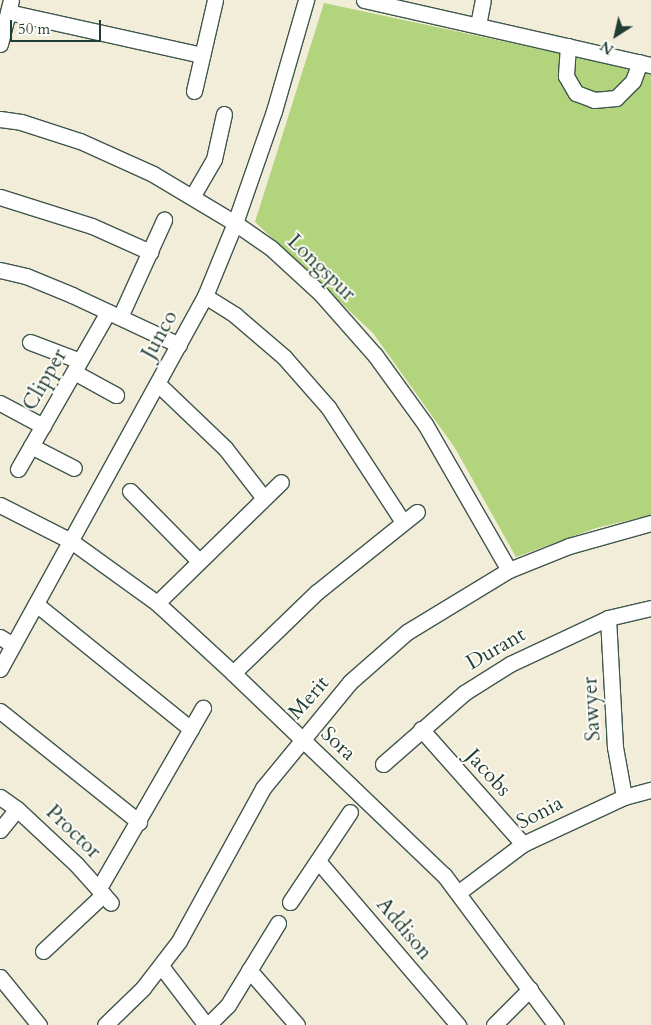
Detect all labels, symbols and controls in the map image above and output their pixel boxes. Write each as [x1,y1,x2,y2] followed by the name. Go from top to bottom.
[12,10,104,42] scale bar
[591,10,641,60] north arrow
[18,19,50,39] text: 50 m
[597,36,618,59] text: N
[282,229,360,307] street label: Longspur
[136,306,184,364] street label: Junco
[17,345,73,415] street label: Clipper
[462,622,530,676] street label: Durant
[283,671,335,725] street label: Merit
[578,676,606,742] street label: Sawyer
[315,722,361,766] street label: Sora
[460,744,516,802] street label: Jacobs
[513,791,567,835] street label: Sonia
[40,800,106,864] street label: Proctor
[371,893,437,965] street label: Addison

